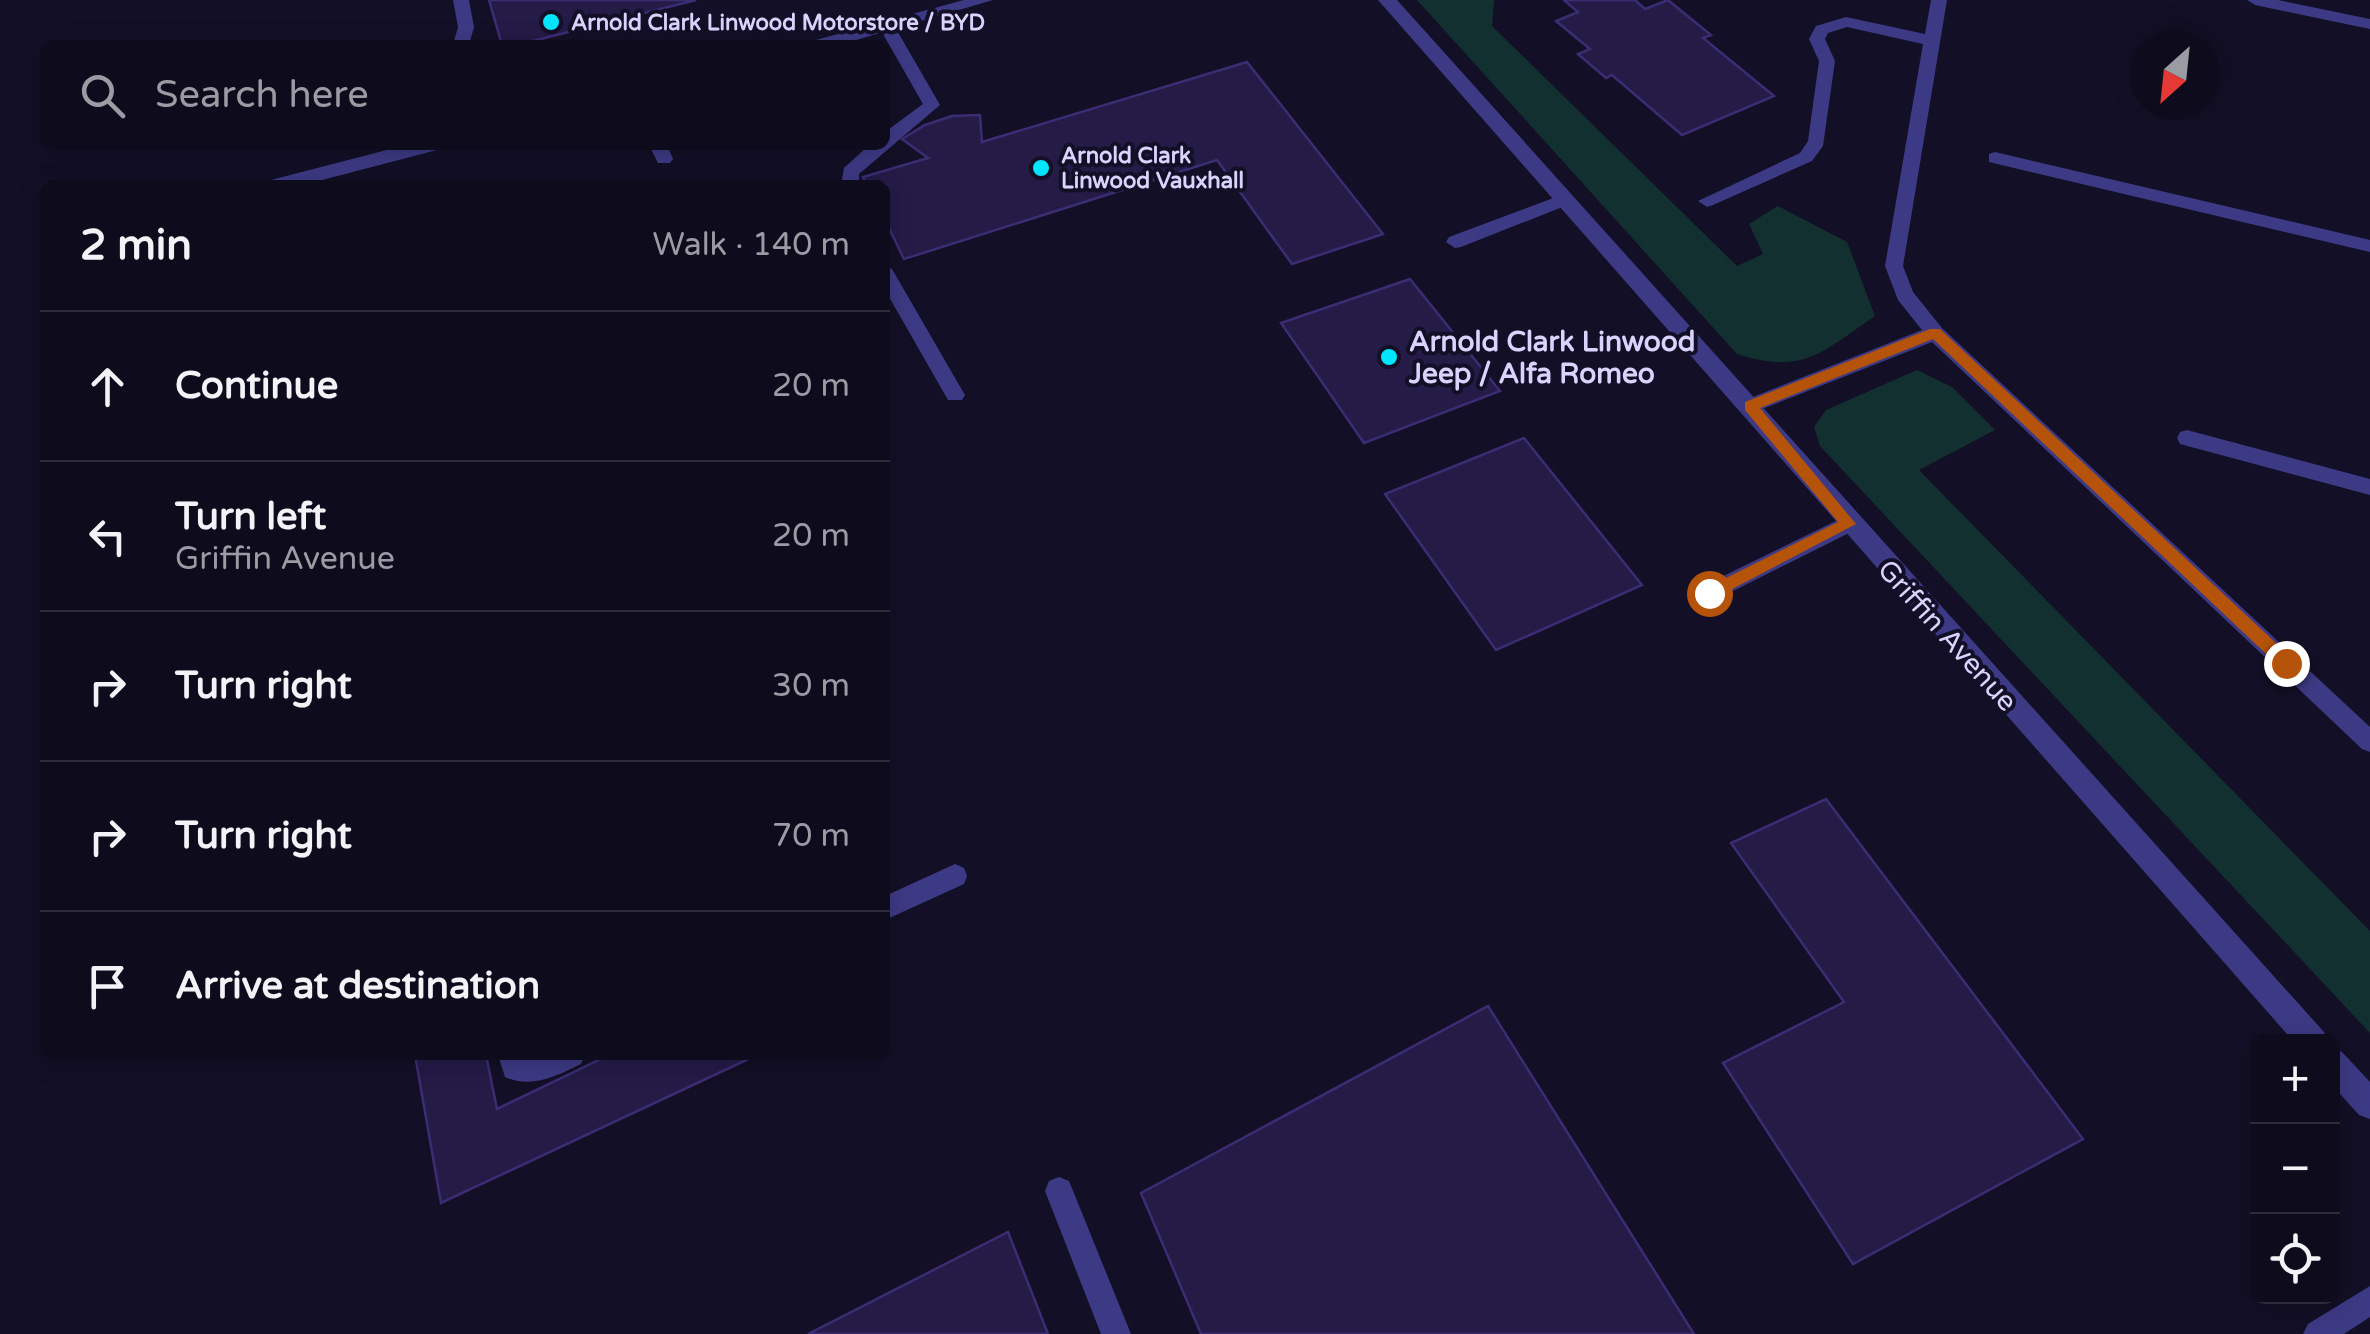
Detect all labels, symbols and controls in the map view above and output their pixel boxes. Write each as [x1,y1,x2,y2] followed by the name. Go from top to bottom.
[571,10,985,36] place label: Arnold Clark Linwood Motorstore / BYD
[540,11,562,33] marker: Arnold Clark Linwood Motorstore / BYD
[2130,30,2220,120] north arrow
[40,40,890,150] search box
[75,68,130,123] icon: search
[155,72,369,118] text: Search here
[1061,143,1244,194] place label: Arnold Clark Linwood Vauxhall
[1030,157,1052,179] marker: Arnold Clark Linwood Vauxhall
[80,220,192,271] text: 2 min
[653,226,850,264] text: Walk · 140 m
[1408,325,1695,391] place label: Arnold Clark Linwood Jeep / Alfa Romeo
[1378,346,1400,368] marker: Arnold Clark Linwood Jeep / Alfa Romeo
[80,359,135,414] icon: ahead
[175,363,338,409] text: Continue
[772,367,850,405] text: 20 m
[175,494,326,540] text: Turn left
[80,509,135,564] icon: left
[772,517,850,555] text: 20 m
[175,540,395,578] text: Griffin Avenue
[1870,553,2024,719] street label: Griffin Avenue
[1687,571,1733,617] route start
[2264,641,2310,687] route end
[80,659,135,714] icon: right
[175,663,352,709] text: Turn right
[772,667,850,705] text: 30 m
[80,809,135,864] icon: right
[175,813,352,859] text: Turn right
[772,817,850,855] text: 70 m
[80,959,135,1014] icon: arrive
[175,963,540,1009] text: Arrive at destination
[2250,1034,2340,1304] map controls
[2250,1034,2340,1124] button: +
[2250,1124,2340,1214] button: −
[2250,1214,2340,1304] button: locate

